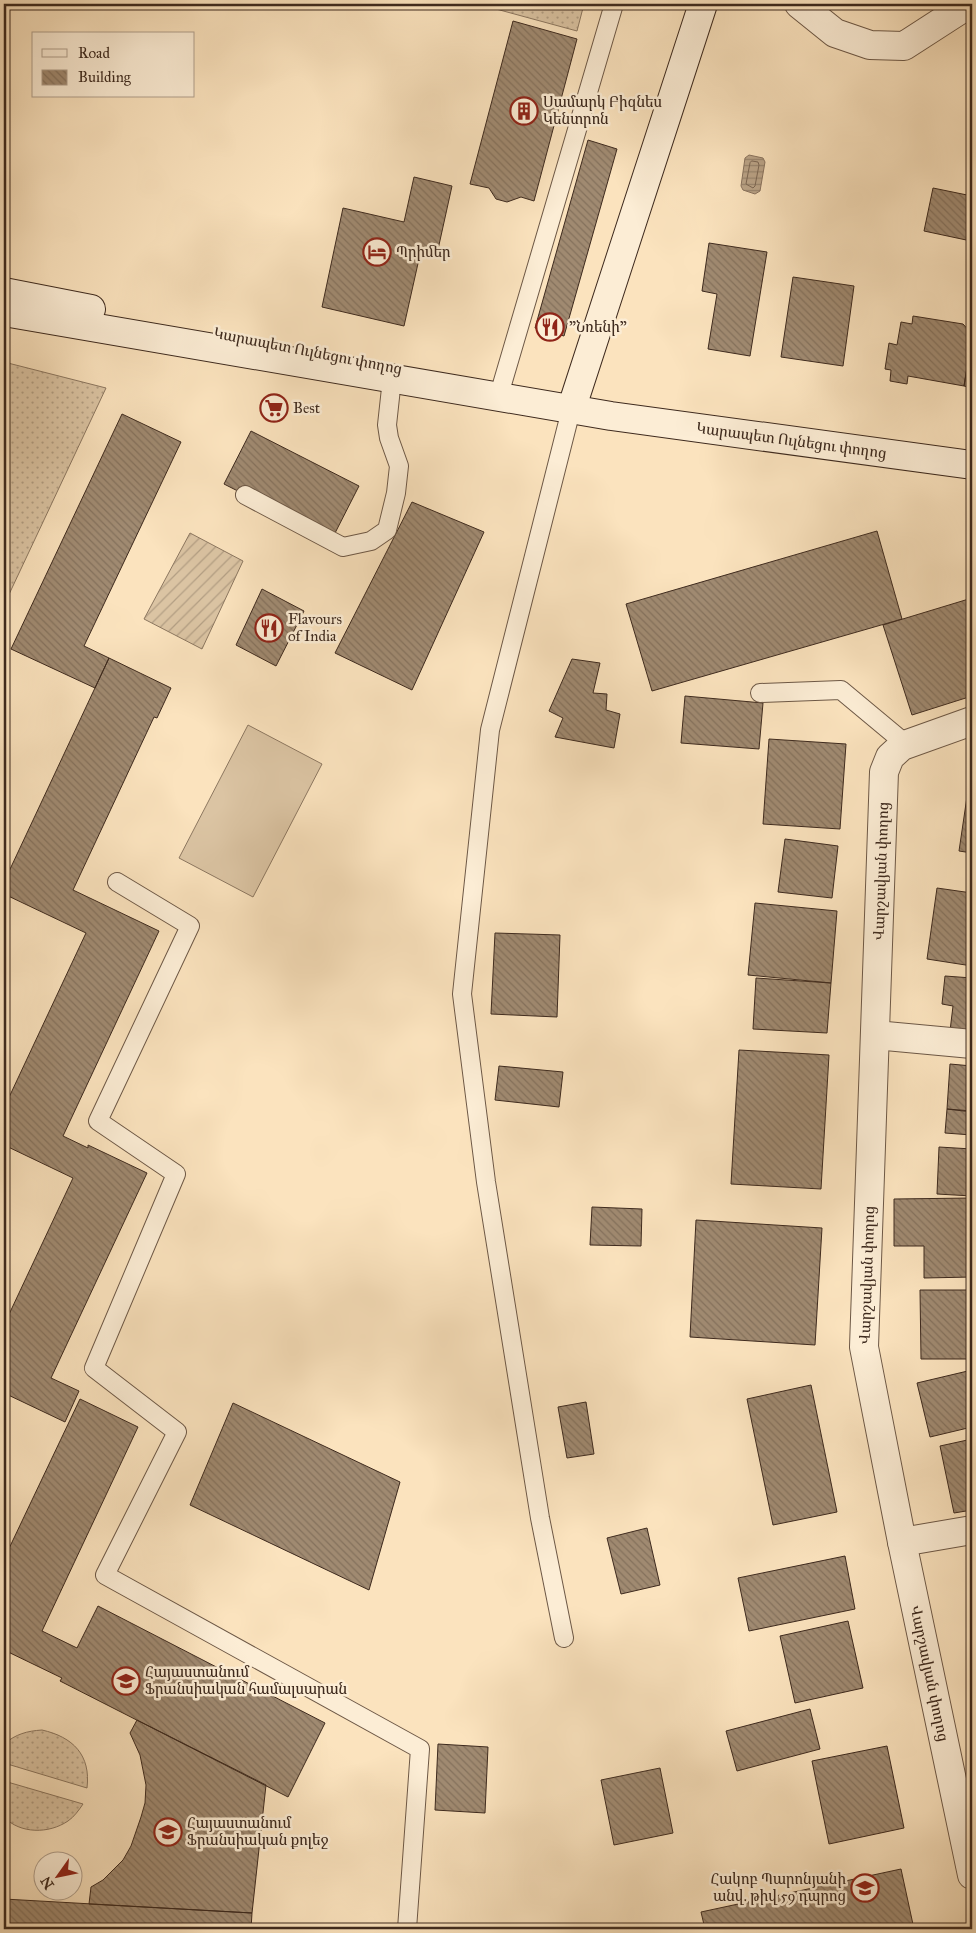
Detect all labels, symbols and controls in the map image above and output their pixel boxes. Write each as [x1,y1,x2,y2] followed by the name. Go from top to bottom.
[32,32,195,98] legend
[78,44,110,62] text: Road
[78,68,132,86] text: Building
[543,93,662,128] place label: Սամարկ Բիզնես Կենտրոն
[509,96,539,126] building icon: Սամարկ Բիզնես Կենտրոն
[362,237,392,267] hotel icon: Պրիմեր
[396,243,451,261] place label: Պրիմեր
[535,312,565,342] restaurant icon: "Նռենի"
[569,318,627,336] place label: "Նռենի"
[212,324,404,378] street label: Կարապետ Ուլնեցու փողոց
[259,393,289,423] supermarket icon: Best
[293,399,321,417] place label: Best
[695,419,888,462] street label: Կարապետ Ուլնեցու փողոց
[288,610,342,645] place label: Flavours of India
[254,613,284,643] restaurant icon: Flavours of India
[870,801,892,941] street label: Վարշավյան փողոց
[856,1205,878,1345] street label: Վարշավյան փողոց
[907,1604,953,1743] street label: Վարշավյան փողոց
[145,1663,348,1698] place label: Հայաստանում Ֆրանսիական համալսարան
[111,1666,141,1696] school or university icon: Հայաստանում Ֆրանսիական համալսարան
[187,1814,329,1849] place label: Հայաստանում Ֆրանսիական քոլեջ
[153,1817,183,1847] school or university icon: Հայաստանում Ֆրանսիական քոլեջ
[32,1850,82,1900] north arrow
[710,1870,846,1905] place label: Հակոբ Պարոնյանի անվ. թիվ 59 դպրոց
[37,1873,58,1892] text: N
[850,1873,880,1903] school or university icon: Հակոբ Պարոնյանի անվ. թիվ 59 դպրոց

